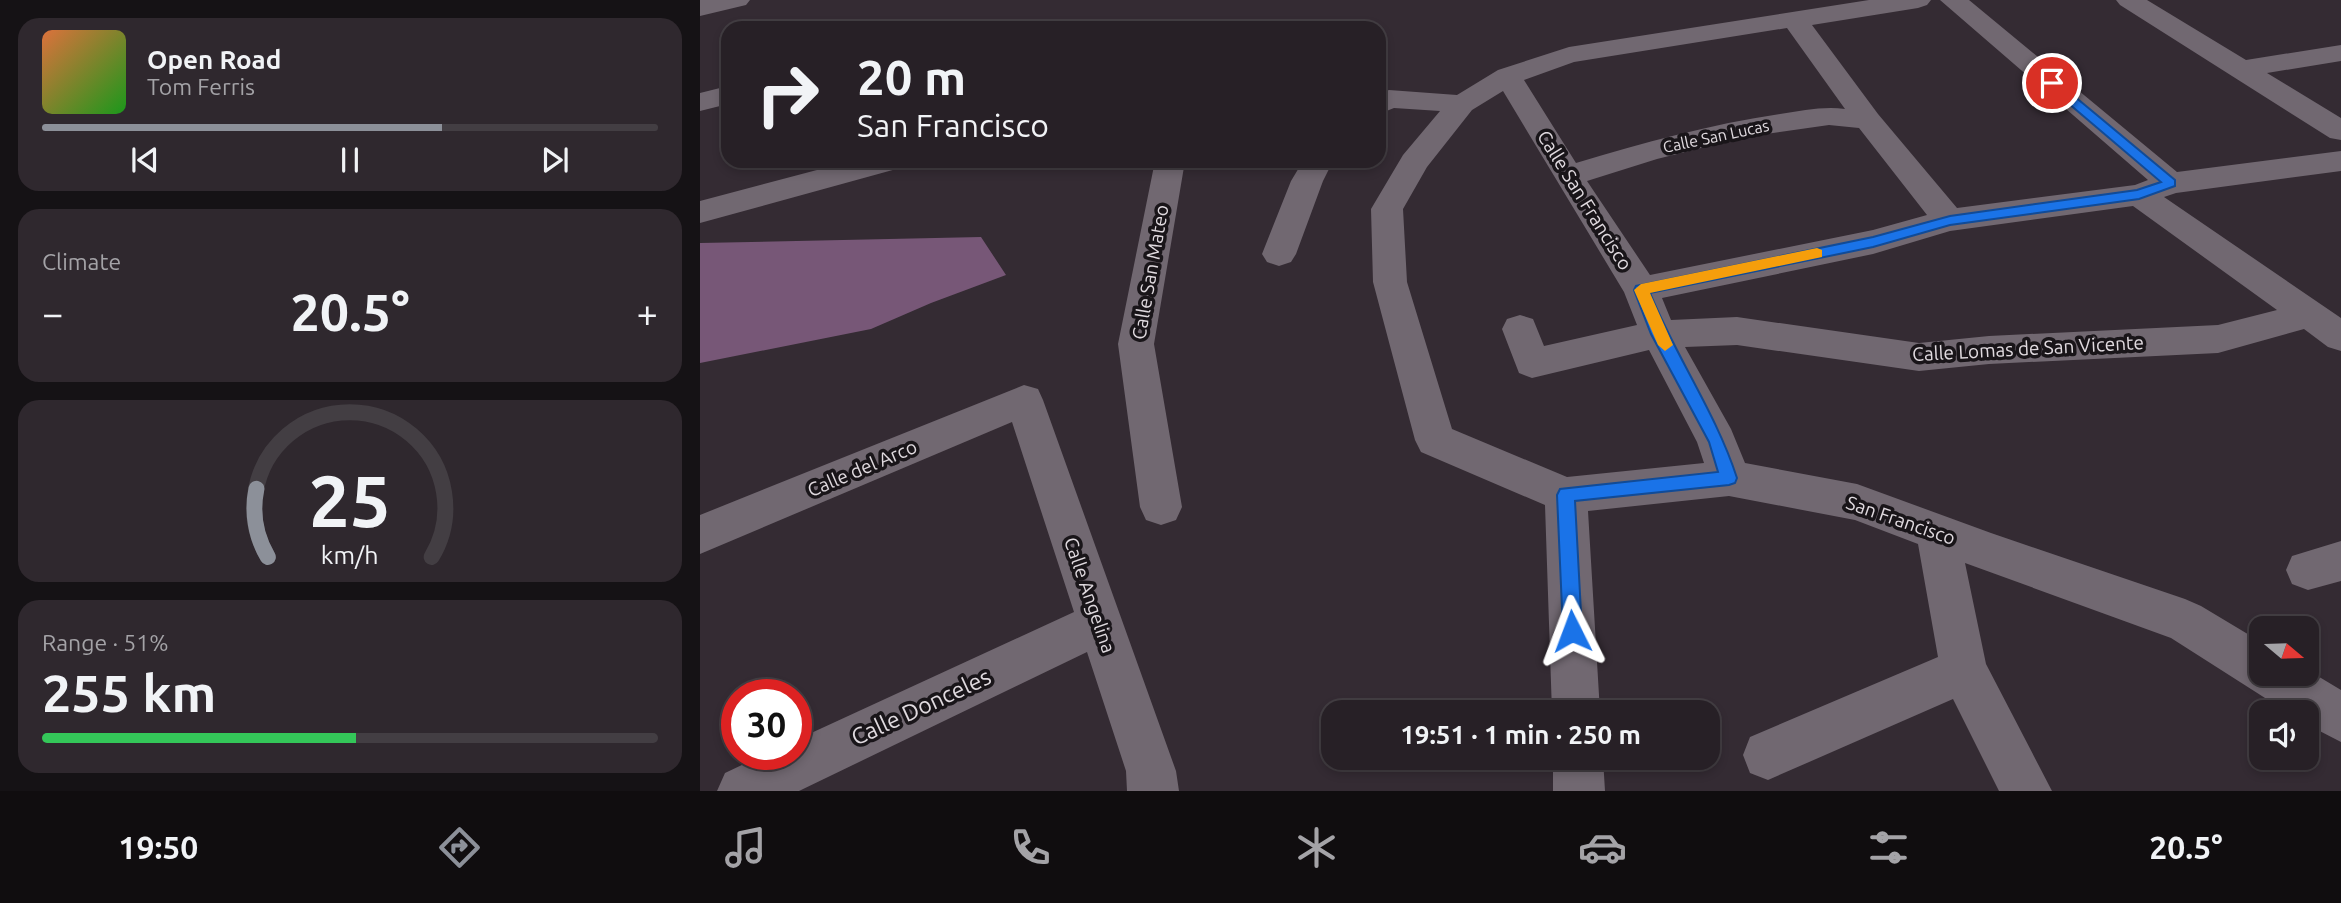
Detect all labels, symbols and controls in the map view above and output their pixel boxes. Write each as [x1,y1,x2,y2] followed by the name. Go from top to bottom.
[147,45,281,74] text: Open Road
[742,49,833,140] icon: right
[857,49,966,104] text: 20 m
[2022,53,2082,113] pin
[2033,64,2071,102] icon: arrive
[147,74,255,99] text: Tom Ferris
[857,107,1049,143] text: San Francisco
[1661,116,1771,156] street label: Calle San Lucas
[1533,126,1637,274] street label: Calle San Francisco
[126,141,164,179] icon: previous
[331,141,369,179] icon: pause
[536,141,574,179] icon: next
[1127,203,1173,341] street label: Calle San Mateo
[42,249,121,274] text: Climate
[290,283,410,341] text: 20.5°
[42,292,63,334] text: −
[637,292,658,334] text: +
[1912,331,2144,365] street label: Calle Lomas de San Vicente
[804,435,920,501] street label: Calle del Arco
[309,459,391,541] text: 25
[1844,491,1958,549] street label: San Francisco
[1060,534,1120,656] street label: Calle Angelina
[321,541,379,569] text: km/h
[1535,594,1609,668] position arrow
[2249,616,2319,686] north arrow
[2249,616,2319,770] map controls
[42,630,169,655] text: Range · 51%
[847,663,994,750] street label: Calle Donceles
[42,664,216,722] text: 255 km
[721,679,812,770] speed limit sign: 30
[2249,700,2319,770] button: sound
[1400,720,1641,749] text: 19:51 · 1 min · 250 m
[435,823,484,872] icon: directions
[721,823,770,872] icon: music
[1006,823,1055,872] icon: phone
[1292,823,1341,872] icon: climate
[1578,823,1627,872] icon: car
[1864,823,1913,872] icon: filters
[118,829,198,865] text: 19:50
[2149,829,2223,865] text: 20.5°

